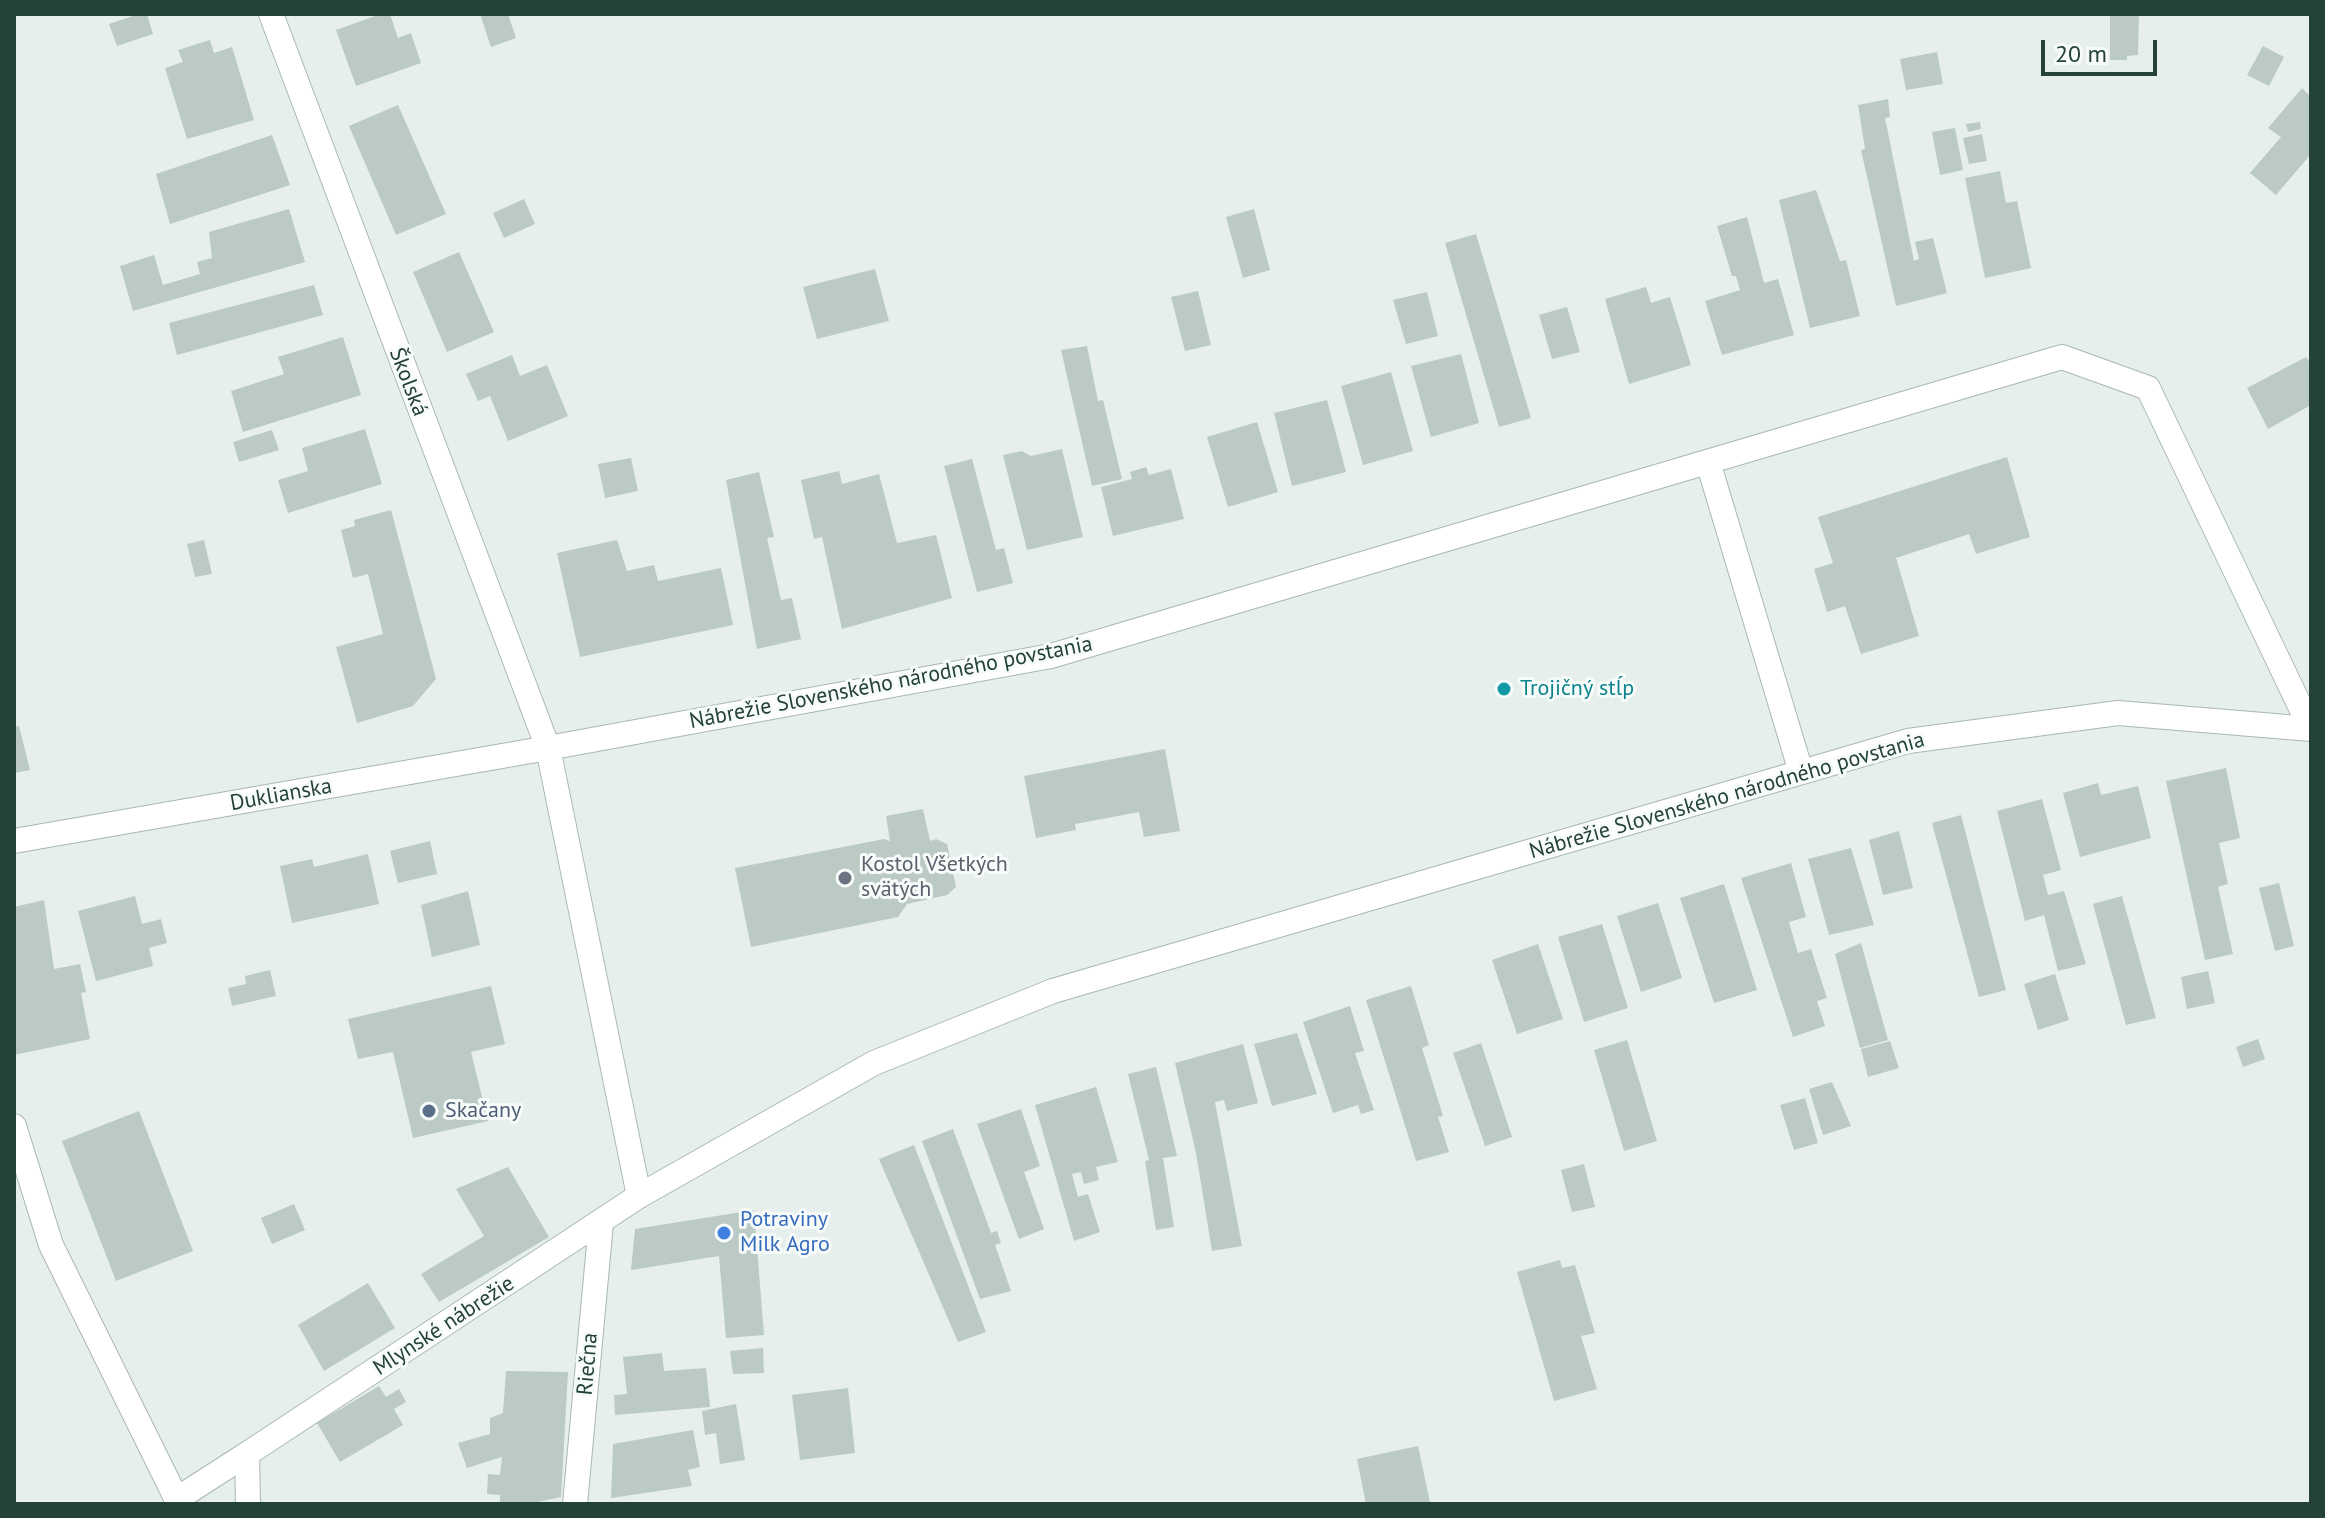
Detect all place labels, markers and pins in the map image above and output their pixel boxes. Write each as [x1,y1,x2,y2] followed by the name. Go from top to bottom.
[1520,676,1634,702] place label: Trojičný stĺp
[1495,680,1513,698] marker: Trojičný stĺp
[861,852,1008,904] place label: Kostol Všetkých svätých
[836,869,854,887] marker: Kostol Všetkých svätých
[445,1098,521,1124] place label: Skačany
[420,1102,438,1120] marker: Skačany
[740,1207,830,1258] place label: Potraviny Milk Agro
[715,1224,733,1242] marker: Potraviny Milk Agro

